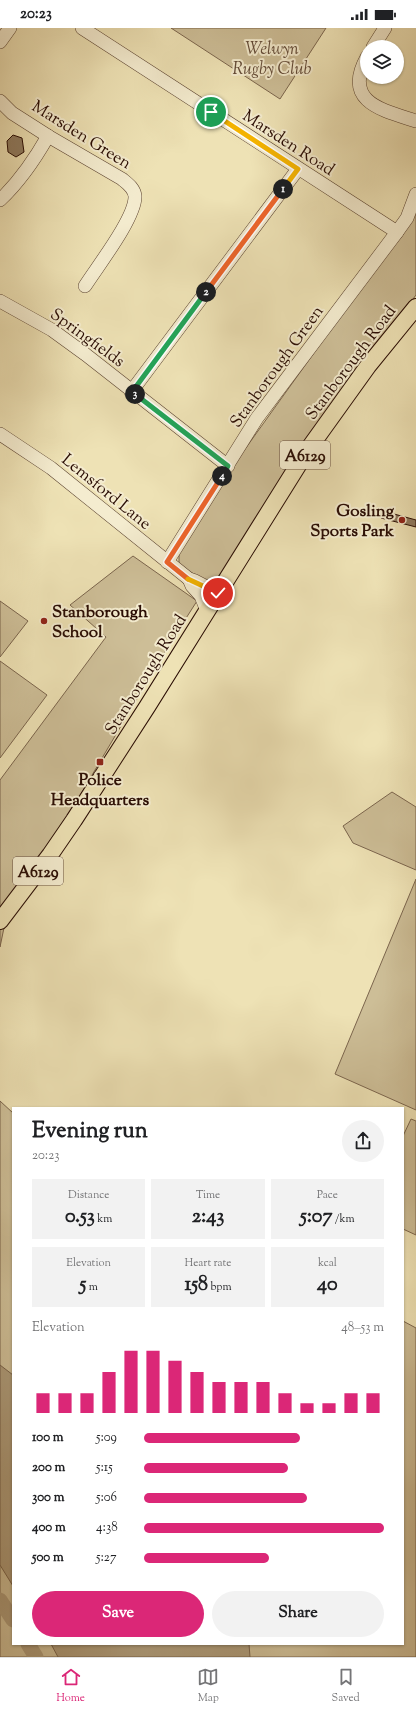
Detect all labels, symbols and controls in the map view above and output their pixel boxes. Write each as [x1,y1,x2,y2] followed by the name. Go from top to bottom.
[20,4,52,25] text: 20:23
[232,38,312,82] park label: Welwyn Rugby Club
[360,40,404,84] map controls
[360,40,404,84] button: layers
[26,95,135,176] street label: Marsden Green
[194,95,228,129] pin
[200,101,222,123] icon: arrive
[237,105,339,183] street label: Marsden Road
[273,179,293,199] pin: 1
[281,181,285,197] text: 1
[196,282,216,302] pin: 2
[203,284,209,300] text: 2
[225,301,330,433] street label: Stanborough Green
[301,301,403,425] street label: Stanborough Road
[45,303,129,374] street label: Springfields
[125,384,145,404] pin: 3
[133,386,137,402] text: 3
[280,441,330,469] road number: A6129
[56,449,156,536] street label: Lemsford Lane
[212,466,232,486] pin: 4
[219,468,225,484] text: 4
[310,500,395,544] place label: Gosling Sports Park
[397,515,407,525] marker: Gosling Sports Park
[201,576,235,610] pin
[207,582,229,604] icon: check
[52,601,148,645] place label: Stanborough School
[100,610,194,740] street label: Stanborough Road
[39,616,49,626] marker: Stanborough School
[95,757,105,767] marker: Police Headquarters
[51,769,149,813] place label: Police Headquarters
[13,857,63,885] road number: A6129
[32,1116,148,1148] text: Evening run
[342,1120,384,1162] button: share
[32,1147,60,1165] text: 20:23
[68,1187,109,1203] text: Distance
[196,1187,220,1203] text: Time
[317,1187,338,1203] text: Pace
[65,1203,95,1232] text: 0.53
[192,1203,224,1232] text: 2:43
[300,1203,332,1232] text: 5:07
[95,1211,112,1227] text: km
[332,1211,355,1227] text: /km
[66,1255,111,1271] text: Elevation
[185,1255,231,1271] text: Heart rate
[318,1255,337,1271] text: kcal
[80,1271,86,1300] text: 5
[184,1271,208,1300] text: 158
[317,1271,338,1300] text: 40
[86,1279,98,1295] text: m
[208,1279,232,1295] text: bpm
[32,1319,85,1337] text: Elevation
[341,1319,384,1337] text: 48–53 m
[32,1429,64,1447] text: 100 m
[96,1429,117,1447] text: 5:09
[32,1459,65,1477] text: 200 m
[96,1459,113,1477] text: 5:15
[32,1489,64,1507] text: 300 m
[96,1489,117,1507] text: 5:06
[32,1519,66,1537] text: 400 m
[96,1519,118,1537] text: 4:38
[32,1549,64,1567] text: 500 m
[96,1549,116,1567] text: 5:27
[32,1591,204,1637] button: Save
[212,1591,384,1637] button: Share
[56,1666,85,1706] tab: Home
[197,1666,219,1706] tab: Map
[332,1666,360,1706] tab: Saved

